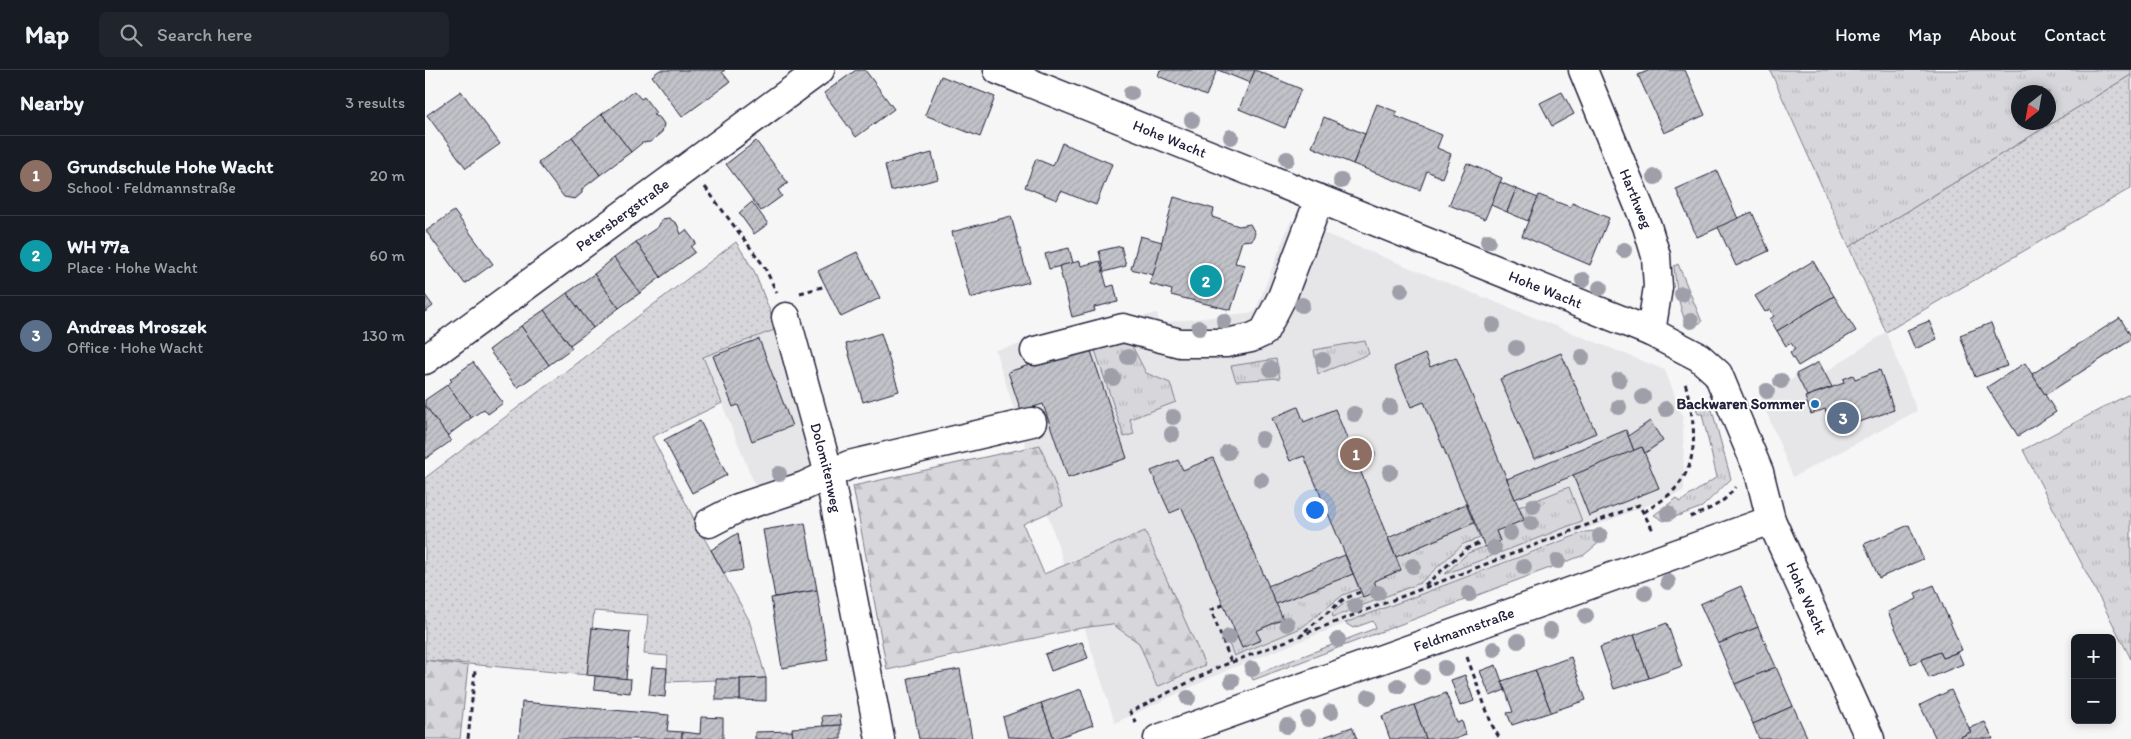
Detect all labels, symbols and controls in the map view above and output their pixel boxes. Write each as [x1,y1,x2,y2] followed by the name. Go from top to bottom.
[99,12,449,57] search box
[25,20,69,49] text: Map
[117,21,145,49] icon: search
[157,23,252,46] text: Search here
[1835,24,1881,46] text: Home
[1909,24,1942,46] text: Map
[1970,24,2016,46] text: About
[2044,24,2106,46] text: Contact
[2011,85,2056,130] north arrow
[20,90,84,115] text: Nearby
[345,93,405,112] text: 3 results
[1130,116,1209,162] street label: Hohe Wacht
[67,155,273,178] text: Grundschule Hohe Wacht
[32,166,40,185] text: 1
[370,166,405,185] text: 20 m
[1616,166,1656,231] street label: Harthweg
[572,175,673,255] street label: Petersbergstraße
[67,178,236,197] text: School · Feldmannstraße
[67,235,129,258] text: WH 77a
[32,246,40,265] text: 2
[370,246,405,265] text: 60 m
[67,258,198,277] text: Place · Hohe Wacht
[1190,262,1222,300] pin: 2
[1506,267,1585,313] street label: Hohe Wacht
[67,315,207,338] text: Andreas Mroszek
[32,326,40,345] text: 3
[362,326,405,345] text: 130 m
[67,338,203,357] text: Office · Hohe Wacht
[1677,395,1805,413] place label: Backwaren Sommer
[1809,398,1821,410] marker: Backwaren Sommer
[1827,399,1859,437] pin: 3
[806,421,845,514] street label: Dolomitenweg
[1340,435,1372,473] pin: 1
[1302,497,1328,523] your location
[1782,559,1831,638] street label: Hohe Wacht
[1411,603,1517,656] street label: Feldmannstraße
[2071,634,2116,724] map controls
[2071,634,2116,679] button: +
[2071,679,2116,724] button: −

